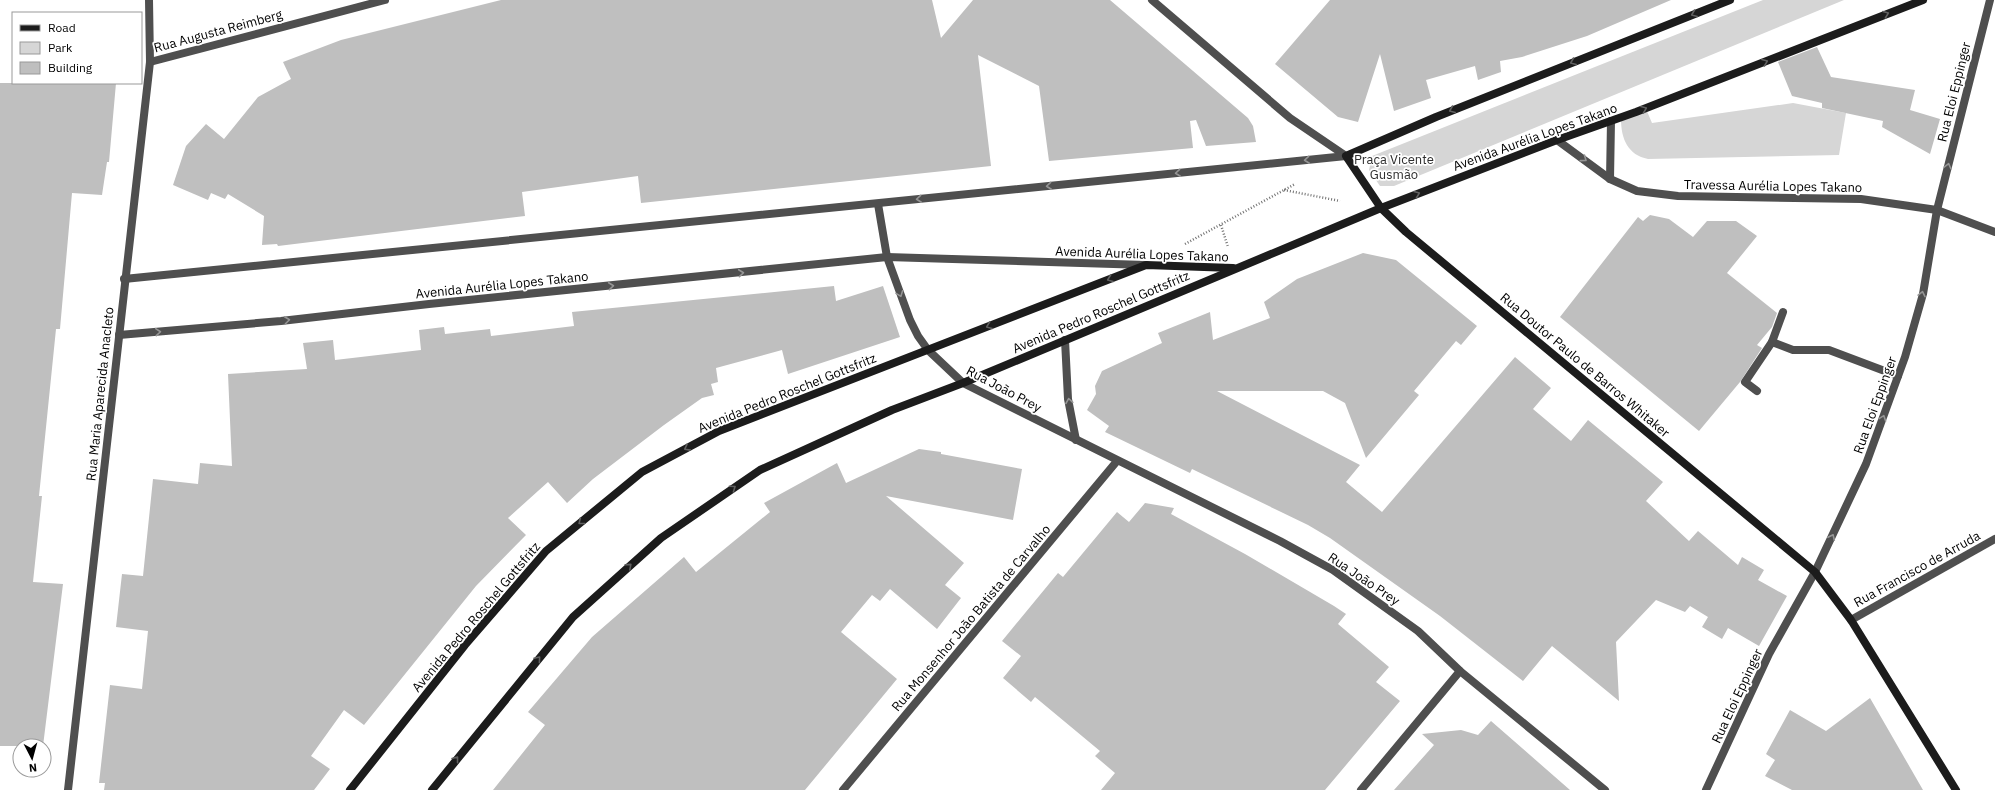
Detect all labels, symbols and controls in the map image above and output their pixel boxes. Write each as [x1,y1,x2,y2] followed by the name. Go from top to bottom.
[152,6,284,56] street label: Rua Augusta Reimberg
[1690,10,1697,18] one-way arrow
[1882,11,1889,19] one-way arrow
[12,12,142,84] legend
[48,20,76,35] text: Road
[48,40,73,55] text: Park
[1933,40,1975,144] street label: Rua Eloi Eppinger
[1570,58,1577,66] one-way arrow
[1761,58,1768,66] one-way arrow
[48,60,93,75] text: Building
[1451,99,1619,175] street label: Avenida Aurélia Lopes Takano
[1449,106,1456,114] one-way arrow
[1639,106,1647,114] one-way arrow
[1354,151,1434,183] park label: Praça Vicente Gusmão
[1579,154,1586,161] one-way arrow
[1304,155,1311,164] one-way arrow
[1943,163,1951,170] one-way arrow
[1175,168,1181,177] one-way arrow
[1684,176,1862,196] street label: Travessa Aurélia Lopes Takano
[1046,182,1052,191] one-way arrow
[1413,191,1420,199] one-way arrow
[916,195,923,204] one-way arrow
[1055,242,1229,266] street label: Avenida Aurélia Lopes Takano
[415,267,589,303] street label: Avenida Aurélia Lopes Takano
[1010,267,1192,357] street label: Avenida Pedro Roschel Gottsfritz
[738,268,744,277] one-way arrow
[1106,274,1113,282] one-way arrow
[608,281,615,290] one-way arrow
[1497,289,1673,441] street label: Rua Doutor Paulo de Barros Whitaker
[896,290,904,297] one-way arrow
[1918,291,1926,297] one-way arrow
[82,306,118,482] street label: Rua Maria Aparecida Anacleto
[284,316,290,325] one-way arrow
[985,321,993,329] one-way arrow
[155,327,161,336] one-way arrow
[695,349,879,437] street label: Avenida Pedro Roschel Gottsfritz
[1849,354,1901,456] street label: Rua Eloi Eppinger
[963,362,1045,416] street label: Rua João Prey
[1065,398,1074,404] one-way arrow
[1878,414,1887,421] one-way arrow
[684,444,691,451] one-way arrow
[728,486,735,493] one-way arrow
[578,518,585,525] one-way arrow
[888,521,1054,715] street label: Rua Monsenhor João Batista de Carvalho
[1851,527,1983,611] street label: Rua Francisco de Arruda
[1827,534,1835,541] one-way arrow
[408,538,544,696] street label: Avenida Pedro Roschel Gottsfritz
[1325,549,1404,610] street label: Rua João Prey
[624,564,632,571] one-way arrow
[1708,646,1766,746] street label: Rua Eloi Eppinger
[534,656,541,663] one-way arrow
[12,738,52,778] north arrow
[451,757,458,764] one-way arrow
[28,761,38,775] text: N

